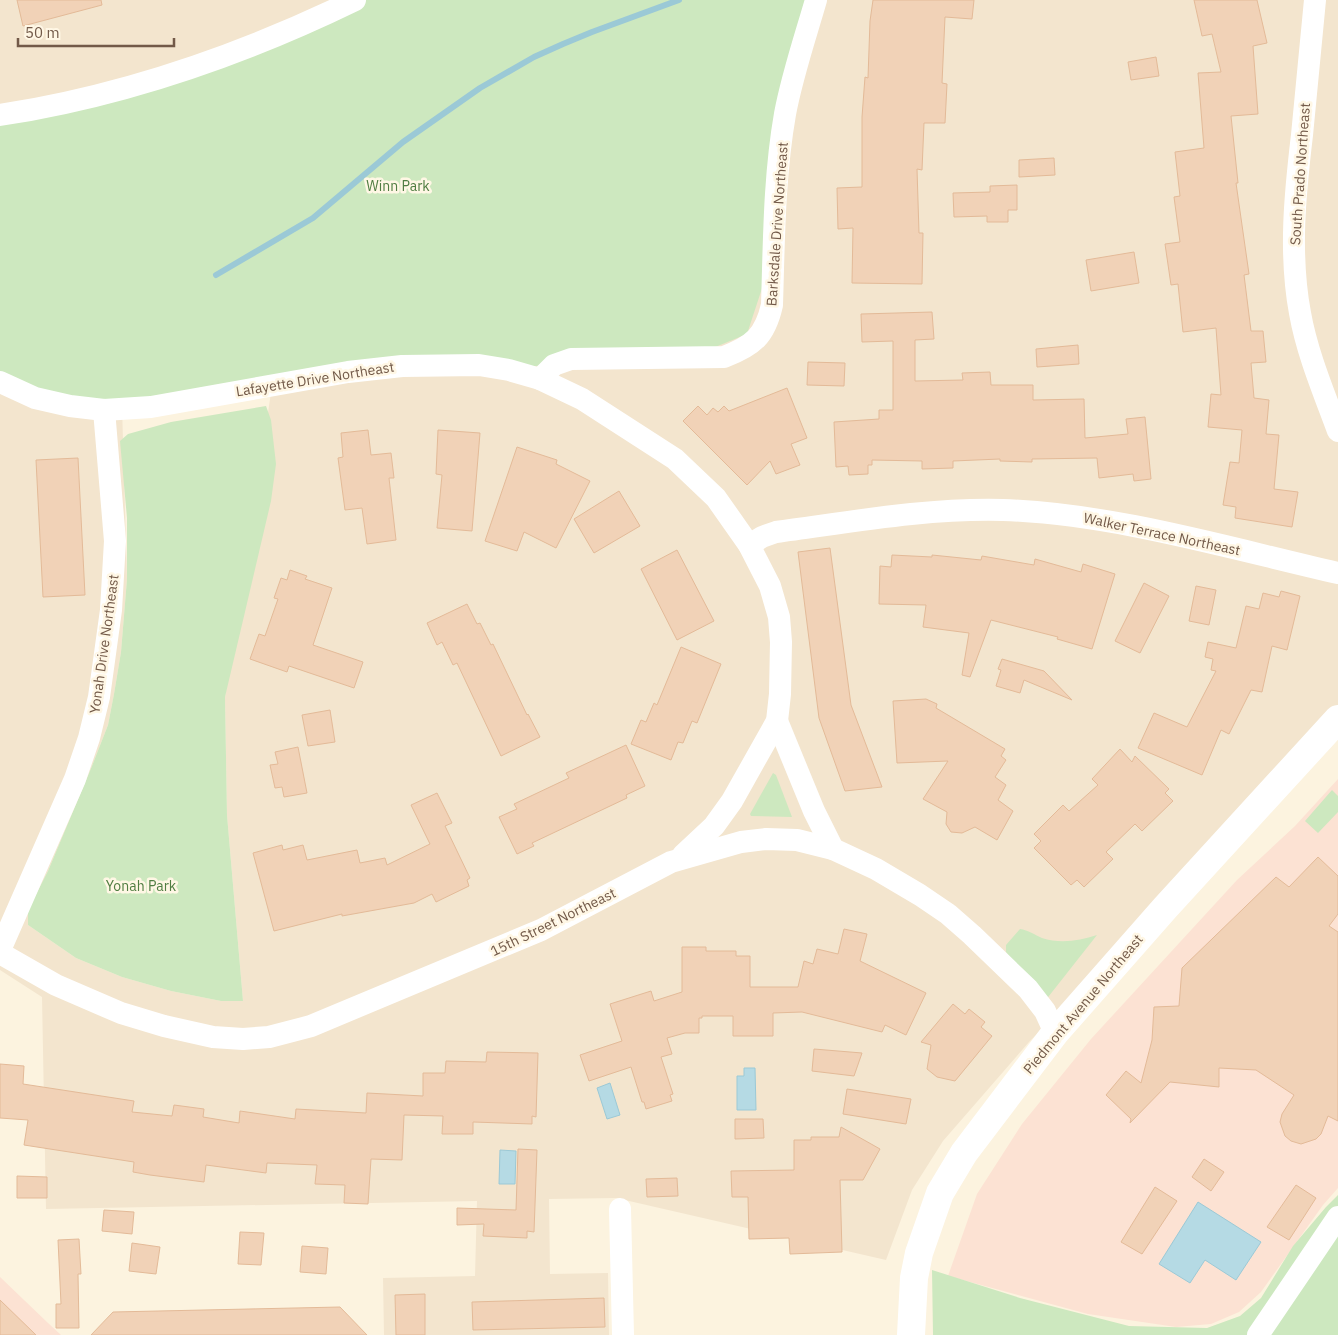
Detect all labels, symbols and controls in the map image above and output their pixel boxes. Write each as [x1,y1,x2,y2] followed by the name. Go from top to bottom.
[18,15,174,47] scale bar
[25,23,60,42] text: 50 m
[1286,102,1314,246] street label: South Prado Northeast
[762,141,792,307] street label: Barksdale Drive Northeast
[366,177,430,195] park label: Winn Park
[235,358,396,400] street label: Lafayette Drive Northeast
[1082,509,1242,559] street label: Walker Terrace Northeast
[85,573,123,715] street label: Yonah Drive Northeast
[106,877,177,895] park label: Yonah Park
[487,884,619,960] street label: 15th Street Northeast
[1019,930,1147,1077] street label: Piedmont Avenue Northeast

